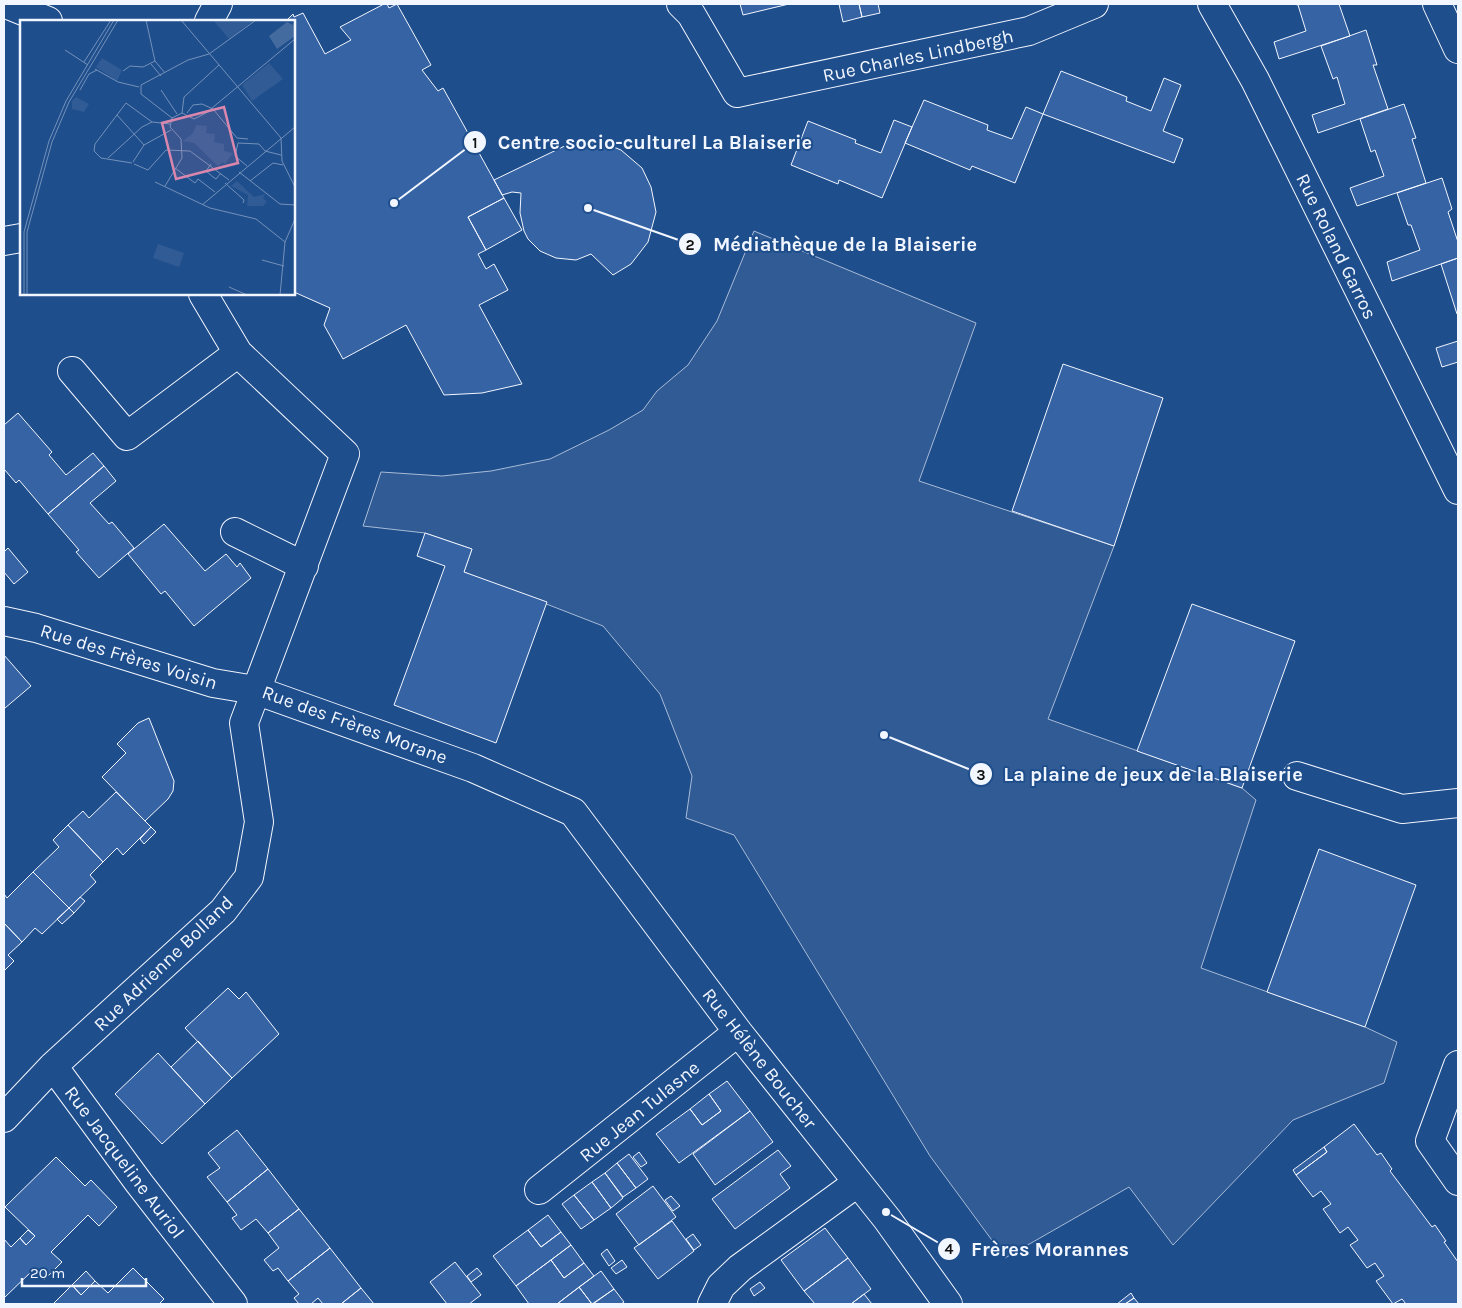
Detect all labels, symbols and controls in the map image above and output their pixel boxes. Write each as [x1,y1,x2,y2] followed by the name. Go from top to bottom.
[20,20,295,295] inset map
[821,25,1016,87] street label: Rue Charles Lindbergh
[463,125,822,160] callout: Centre socio-culturel La Blaiserie
[498,131,812,154] text: Centre socio-culturel La Blaiserie
[472,134,478,152] text: 1
[1291,170,1381,323] street label: Rue Roland Garros
[677,227,987,262] callout: Médiathèque de la Blaiserie
[713,233,977,256] text: Médiathèque de la Blaiserie
[685,236,695,254] text: 2
[38,620,220,694] street label: Rue des Frères Voisin
[259,681,450,769] street label: Rue des Frères Morane
[968,757,1313,792] callout: La plaine de jeux de la Blaiserie
[1003,763,1303,786] text: La plaine de jeux de la Blaiserie
[976,766,986,784] text: 3
[89,892,238,1036] street label: Rue Adrienne Bolland
[698,984,821,1133] street label: Rue Hélène Boucher
[575,1057,704,1167] street label: Rue Jean Tulasne
[60,1082,189,1243] street label: Rue Jacqueline Auriol
[936,1231,1139,1266] callout: Frères Morannes
[971,1238,1129,1261] text: Frères Morannes
[945,1240,954,1258] text: 4
[22,1256,146,1288] scale bar
[30,1264,65,1282] text: 20 m

